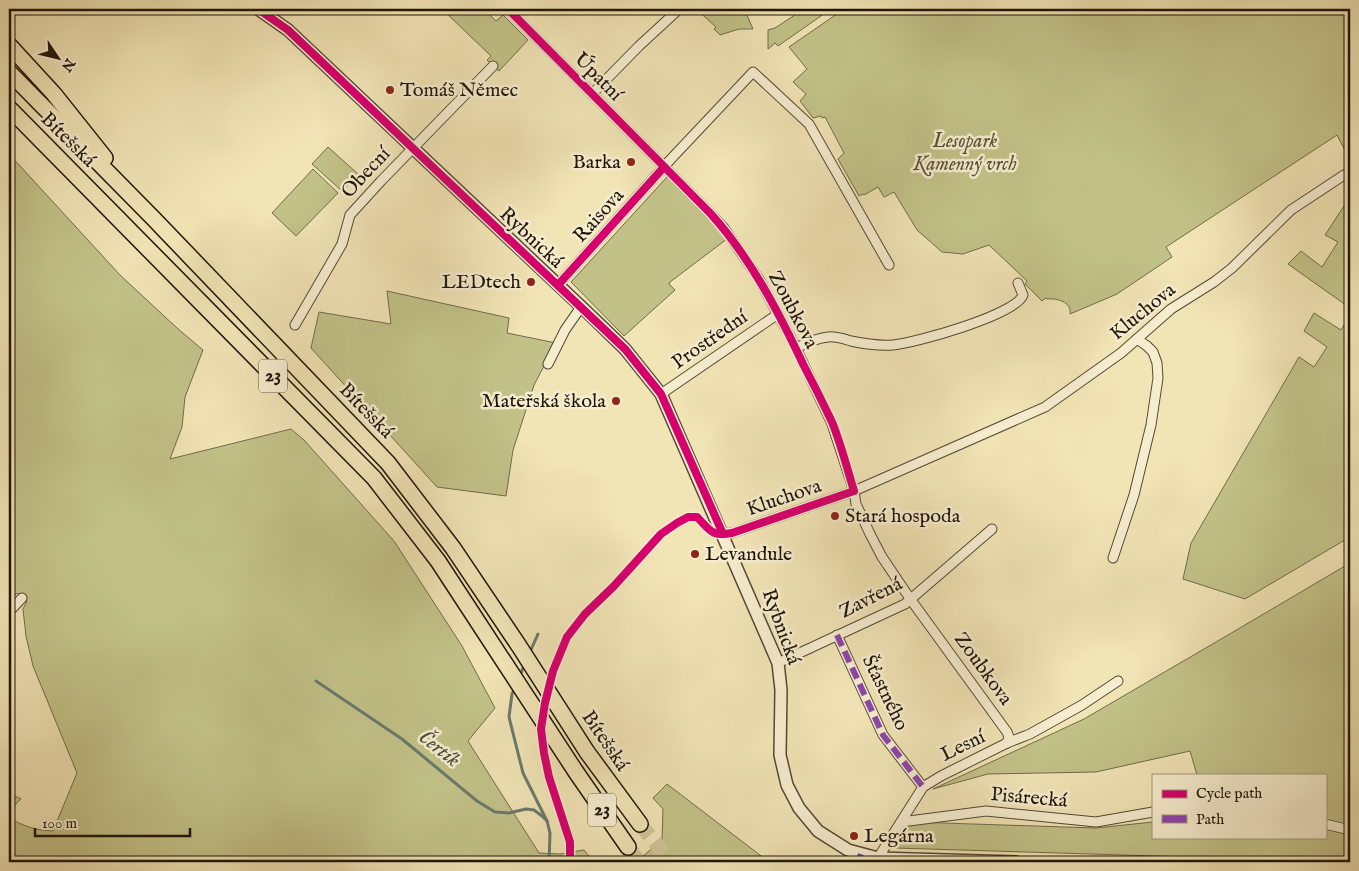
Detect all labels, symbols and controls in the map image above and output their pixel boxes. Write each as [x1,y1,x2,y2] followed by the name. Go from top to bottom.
[32,32,82,82] north arrow
[568,47,629,108] street label: Úpatní
[57,54,79,75] text: N
[400,78,518,103] place label: Tomáš Němec
[384,84,396,96] marker: Tomáš Němec
[35,107,101,173] street label: Bítešská
[912,129,1017,177] park label: Lesopark Kamenný vrch
[336,141,397,204] street label: Obecní
[573,150,621,175] place label: Barka
[625,156,637,168] marker: Barka
[568,184,630,248] street label: Raisova
[494,202,569,274] street label: Rybnická
[762,267,824,353] street label: Zoubkova
[442,270,521,295] place label: LEDtech
[525,276,537,288] marker: LEDtech
[1105,278,1181,346] street label: Kluchova
[667,304,754,375] street label: Prostřední
[259,360,287,392] road number: 23
[333,378,399,444] street label: Bítešská
[482,389,606,414] place label: Mateřská škola
[610,395,622,407] marker: Mateřská škola
[743,473,825,522] street label: Kluchova
[845,504,961,529] place label: Stará hospoda
[829,510,841,522] marker: Stará hospoda
[705,542,792,567] place label: Levandule
[689,548,701,560] marker: Levandule
[835,571,907,624] street label: Zavřená
[756,586,806,669] street label: Rybnická
[948,628,1018,711] street label: Zoubkova
[856,651,914,735] street label: Šťastného
[576,706,635,776] street label: Bítešská
[413,723,466,774] water label: Čertík
[937,724,991,767] street label: Lesní
[1152,774,1326,838] legend
[990,782,1069,814] street label: Pisárecká
[1196,784,1262,803] text: Cycle path
[588,794,616,826] road number: 23
[35,806,190,838] scale bar
[1196,810,1224,829] text: Path
[42,814,78,833] text: 100 m
[864,824,934,849] place label: Legárna
[848,830,860,842] marker: Legárna

